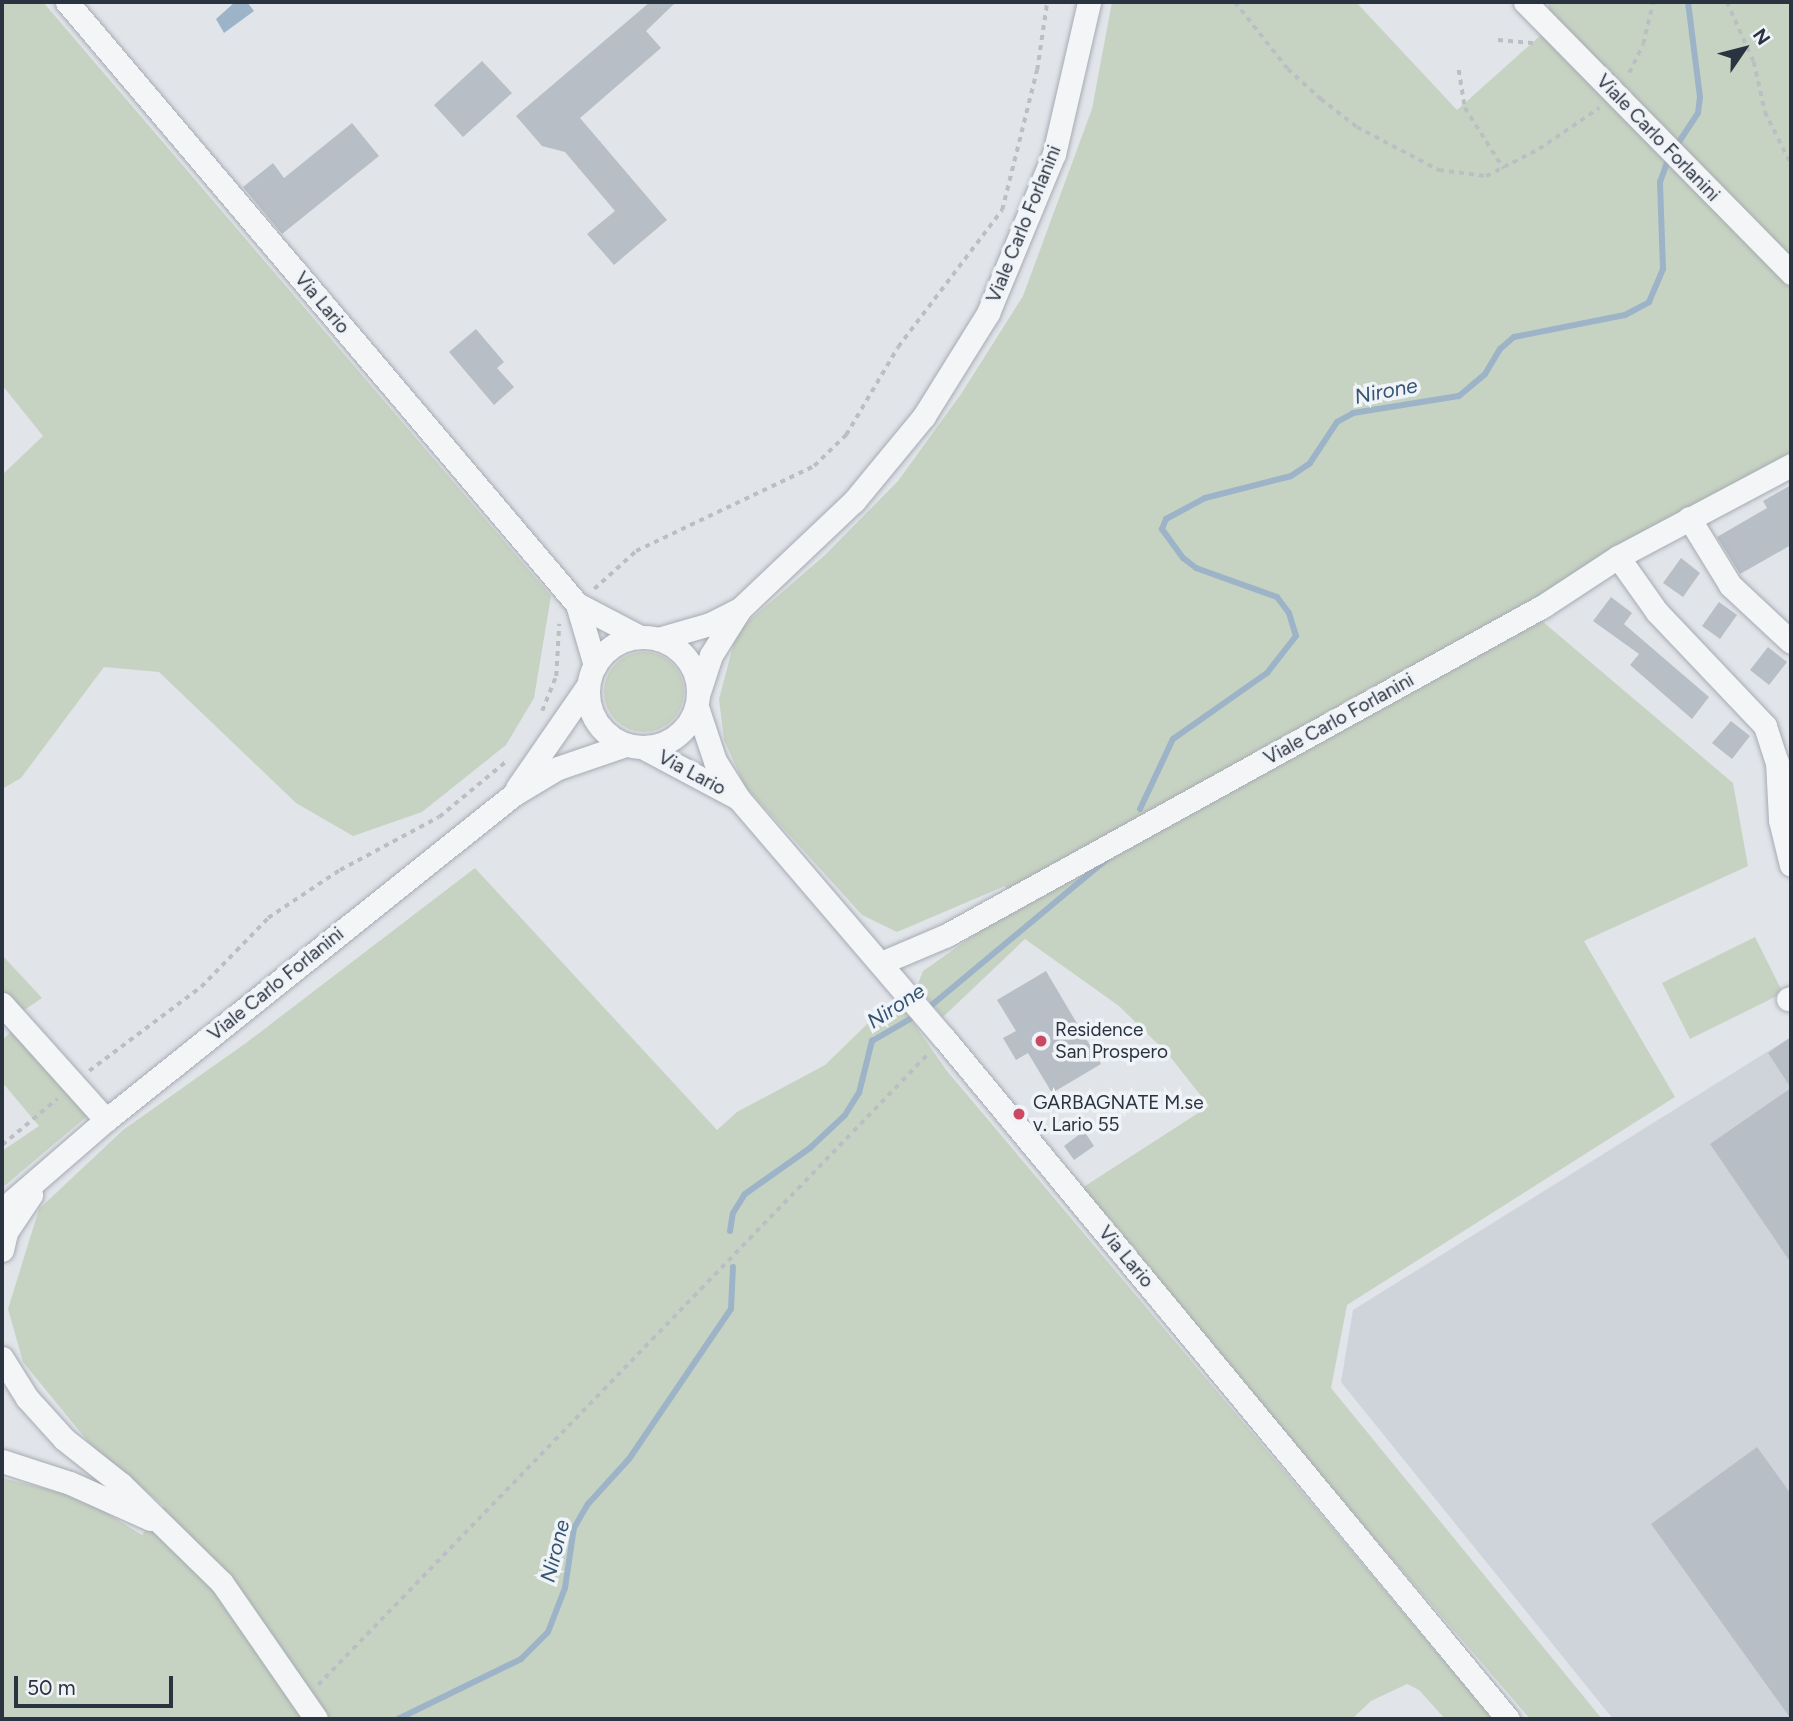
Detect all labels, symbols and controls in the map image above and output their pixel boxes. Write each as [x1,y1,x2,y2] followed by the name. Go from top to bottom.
[1709,14,1779,84] north arrow
[1748,24,1775,49] text: N
[1592,70,1724,206] street label: Viale Carlo Forlanini
[982,142,1066,306] street label: Viale Carlo Forlanini
[290,268,354,338] street label: Via Lario
[1352,373,1420,409] water label: Nirone
[1260,668,1418,770] street label: Viale Carlo Forlanini
[654,746,730,800] street label: Via Lario
[204,922,348,1046] street label: Viale Carlo Forlanini
[862,978,930,1034] water label: Nirone
[1055,1019,1168,1063] place label: Residence San Prospero
[1033,1033,1049,1049] marker: Residence San Prospero
[1033,1092,1204,1136] place label: GARBAGNATE M.se v. Lario 55
[1011,1106,1027,1122] marker: GARBAGNATE M.se v. Lario 55
[1094,1222,1158,1292] street label: Via Lario
[535,1517,575,1585] water label: Nirone
[18,1662,177,1706] scale bar
[27,1675,76,1700] text: 50 m

